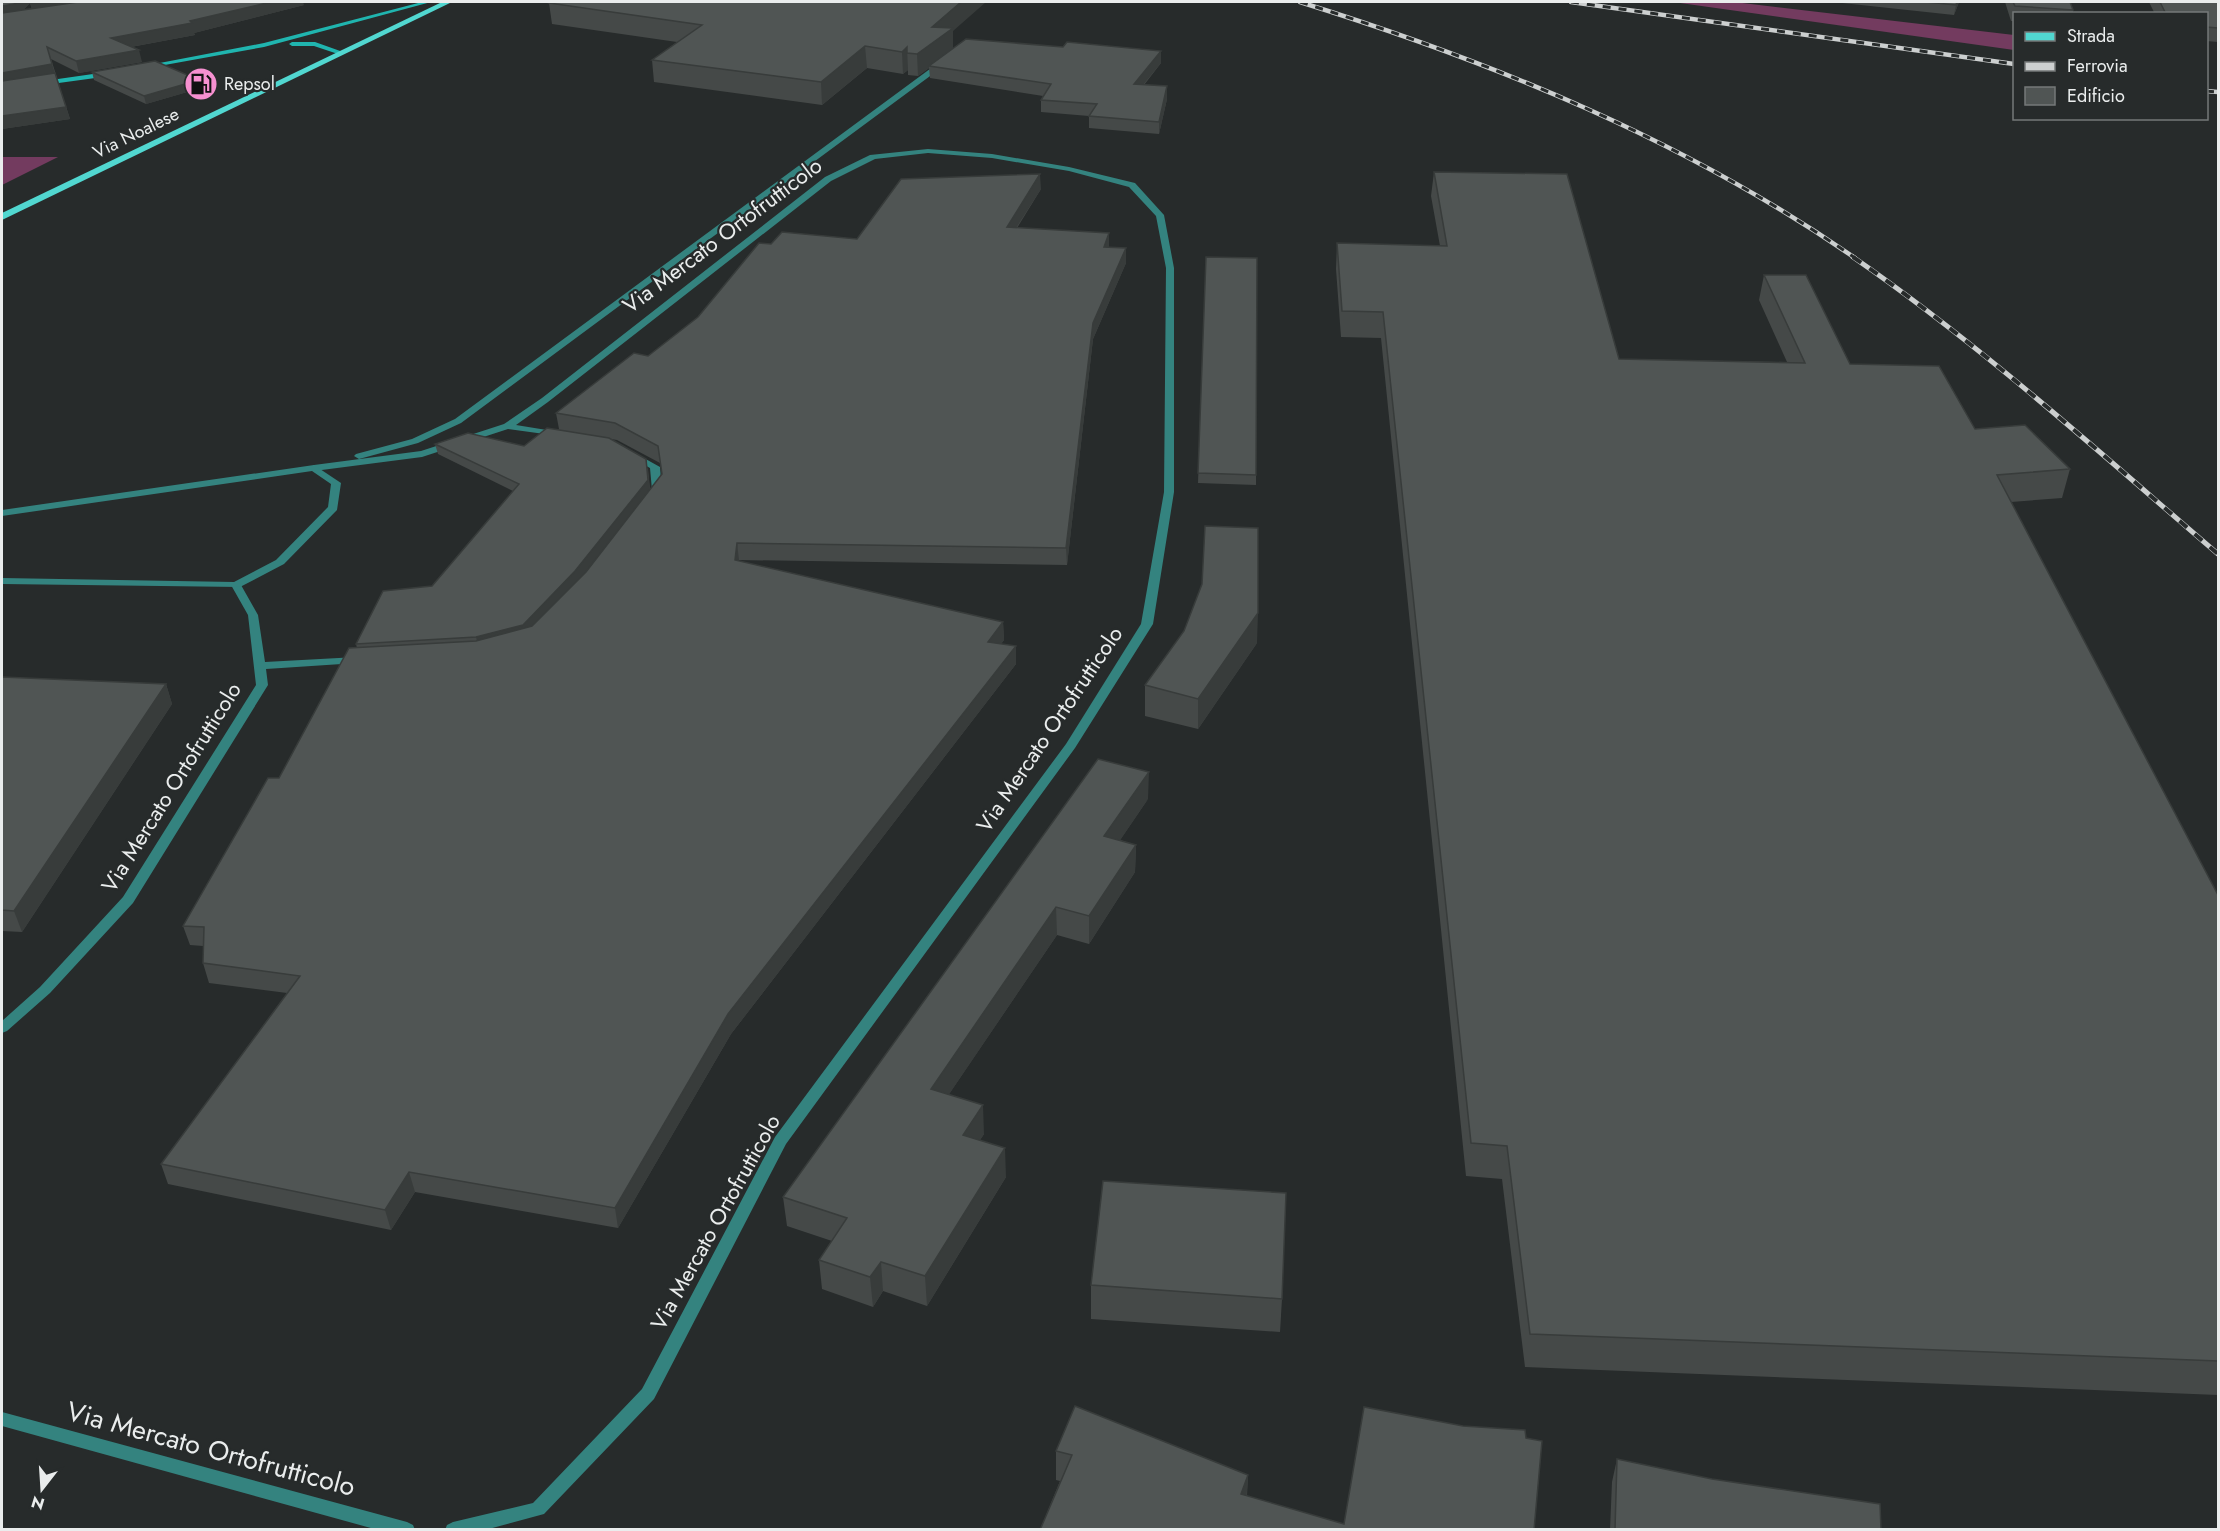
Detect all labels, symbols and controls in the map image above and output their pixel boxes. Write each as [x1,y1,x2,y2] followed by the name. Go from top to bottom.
[2013,12,2208,120] legend
[2067,23,2115,49] text: Strada
[2067,53,2128,79] text: Ferrovia
[183,66,219,102] fuel station icon: Repsol
[224,71,275,97] place label: Repsol
[2067,83,2125,109] text: Edificio
[89,101,183,165] street label: Via Noalese
[616,149,828,321] street label: Via Mercato Ortofrutticolo
[968,620,1130,838] street label: Via Mercato Ortofrutticolo
[93,676,249,898] street label: Via Mercato Ortofrutticolo
[642,1108,788,1336] street label: Via Mercato Ortofrutticolo
[62,1391,360,1506] street label: Via Mercato Ortofrutticolo
[12,1459,72,1519] north arrow
[28,1490,47,1516] text: N

